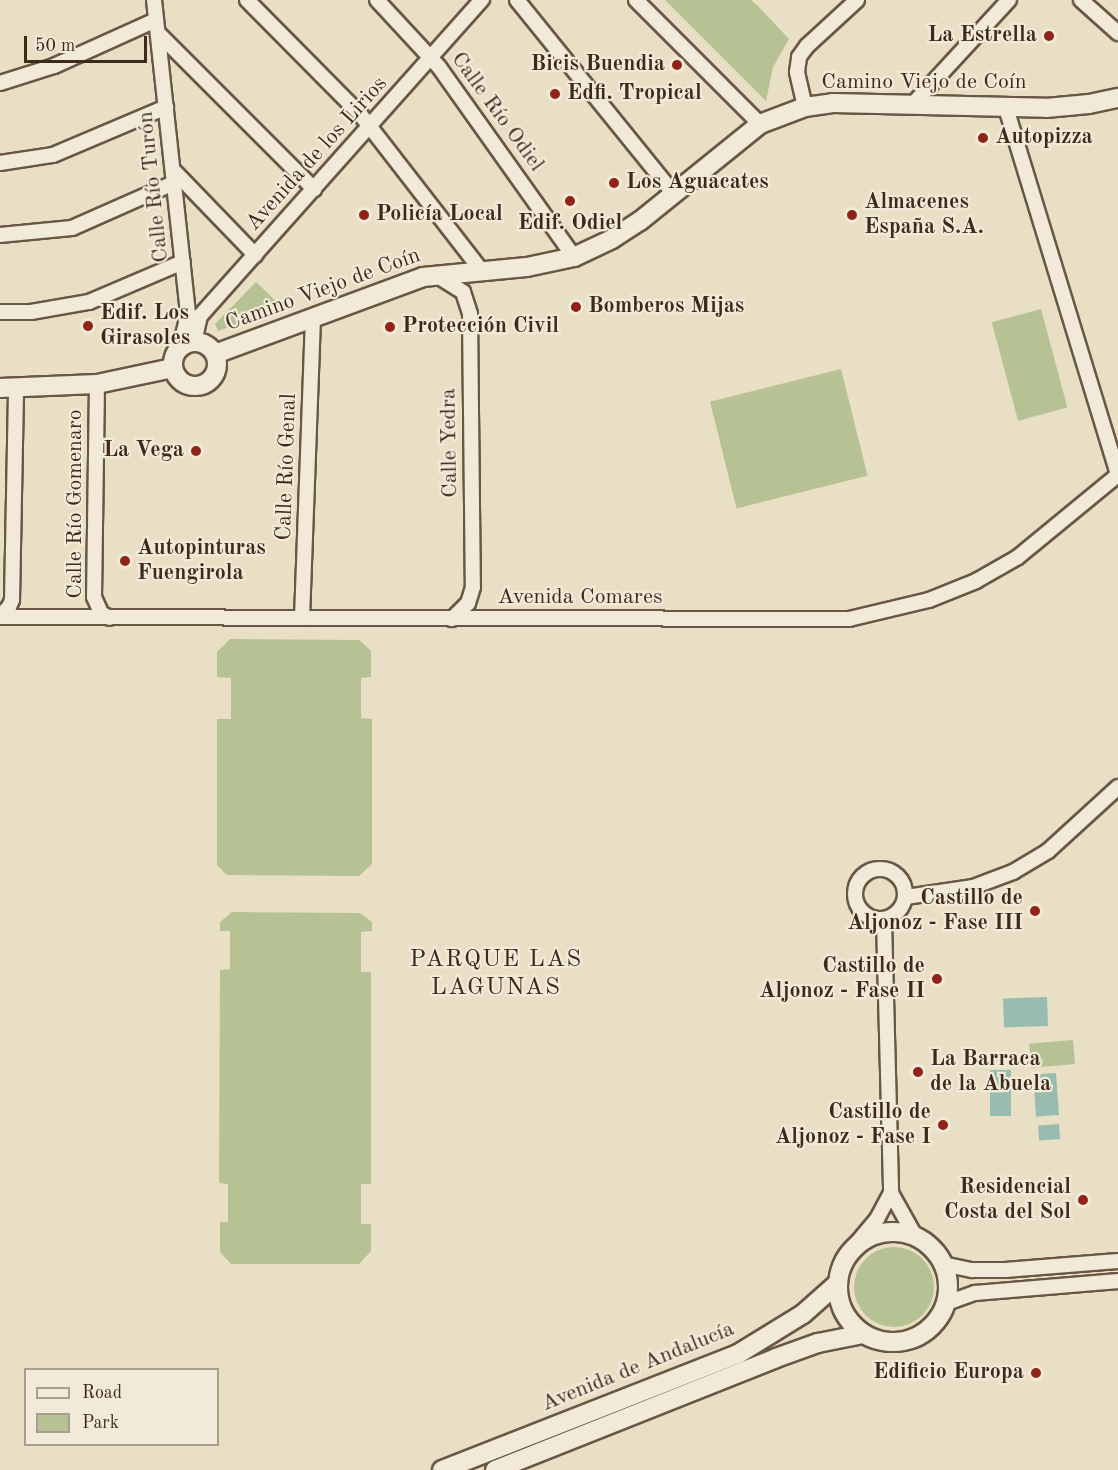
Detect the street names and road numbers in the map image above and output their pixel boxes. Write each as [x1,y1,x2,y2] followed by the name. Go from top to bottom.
[445,47,549,177] street label: Calle Río Odiel
[821,70,1027,96] street label: Camino Viejo de Coín
[241,71,393,237] street label: Avenida de los Lirios
[133,110,175,264] street label: Calle Río Turón
[222,242,424,338] street label: Camino Viejo de Coín
[436,388,464,498] street label: Calle Yedra
[271,393,303,541] street label: Calle Río Genal
[63,409,89,599] street label: Calle Río Gomenaro
[497,585,663,611] street label: Avenida Comares
[538,1316,738,1418] street label: Avenida de Andalucía

